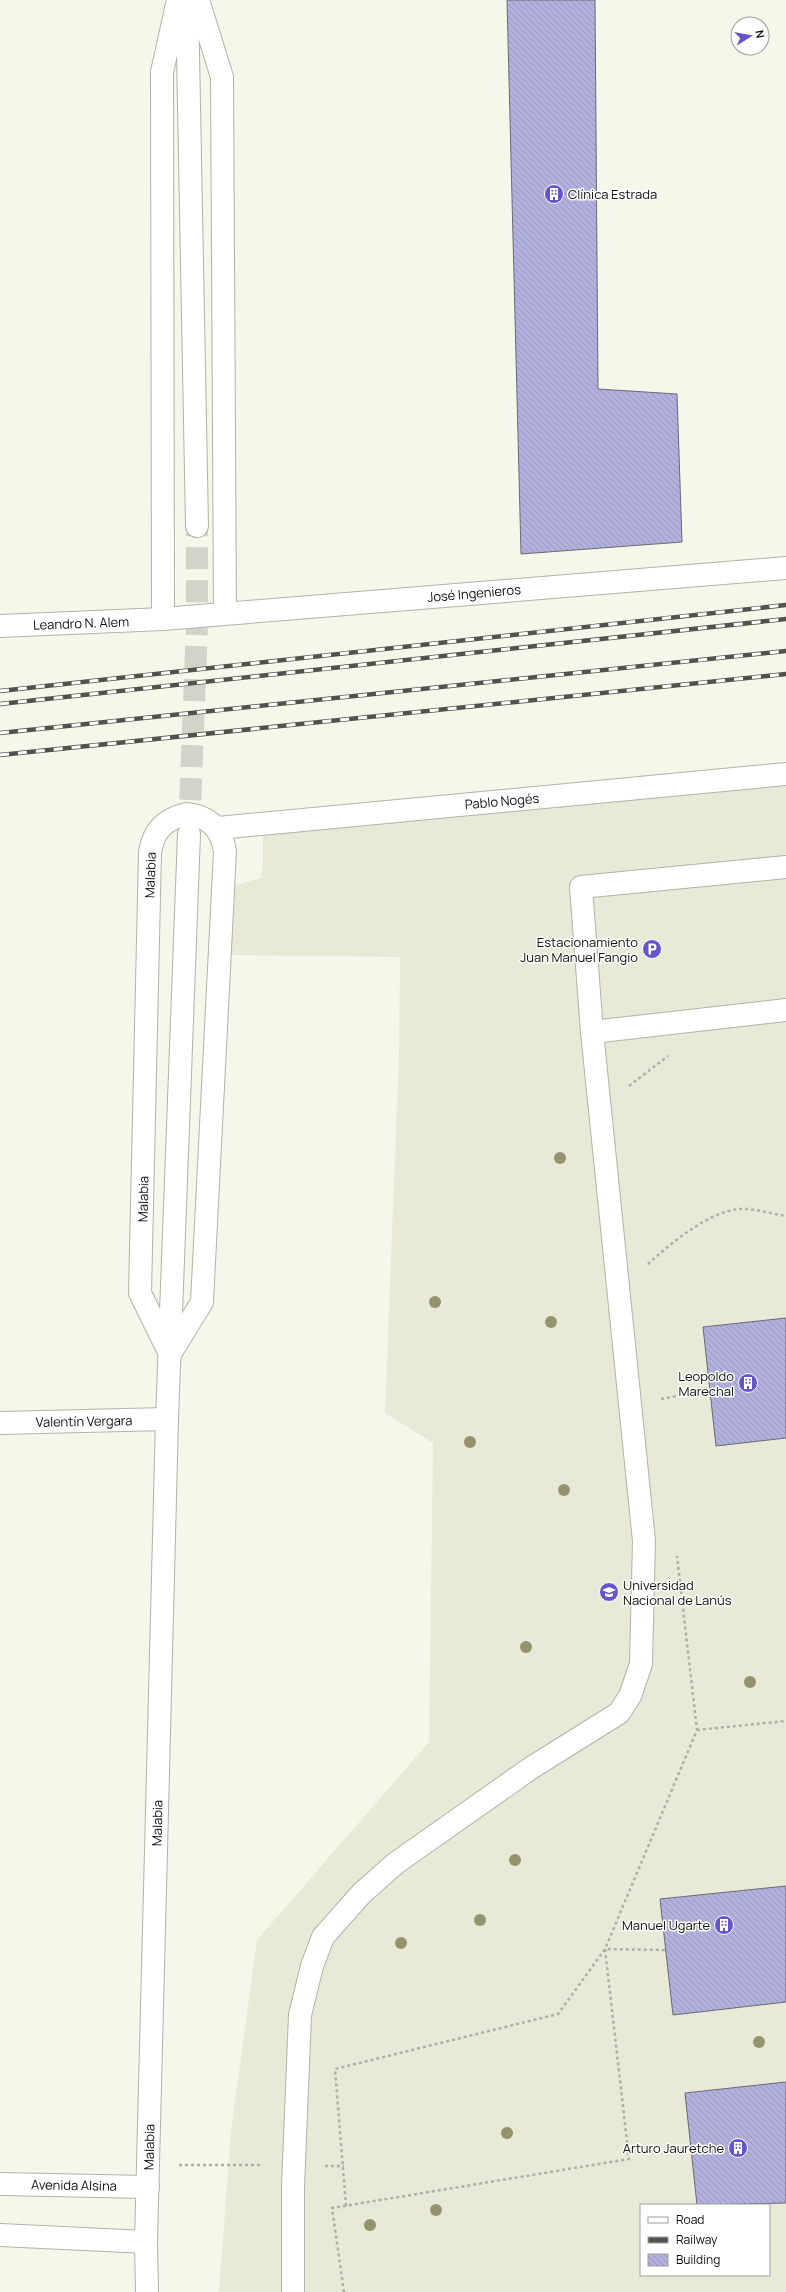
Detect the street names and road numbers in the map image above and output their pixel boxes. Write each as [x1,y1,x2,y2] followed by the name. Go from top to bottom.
[426,580,522,606] street label: José Ingenieros
[33,612,129,634] street label: Leandro N. Alem
[464,789,540,813] street label: Pablo Nogés
[140,852,160,898] street label: Malabia
[134,1176,152,1222] street label: Malabia
[35,1411,133,1431] street label: Valentín Vergara
[148,1800,166,1846] street label: Malabia
[140,2124,158,2170] street label: Malabia
[31,2175,117,2195] street label: Avenida Alsina

